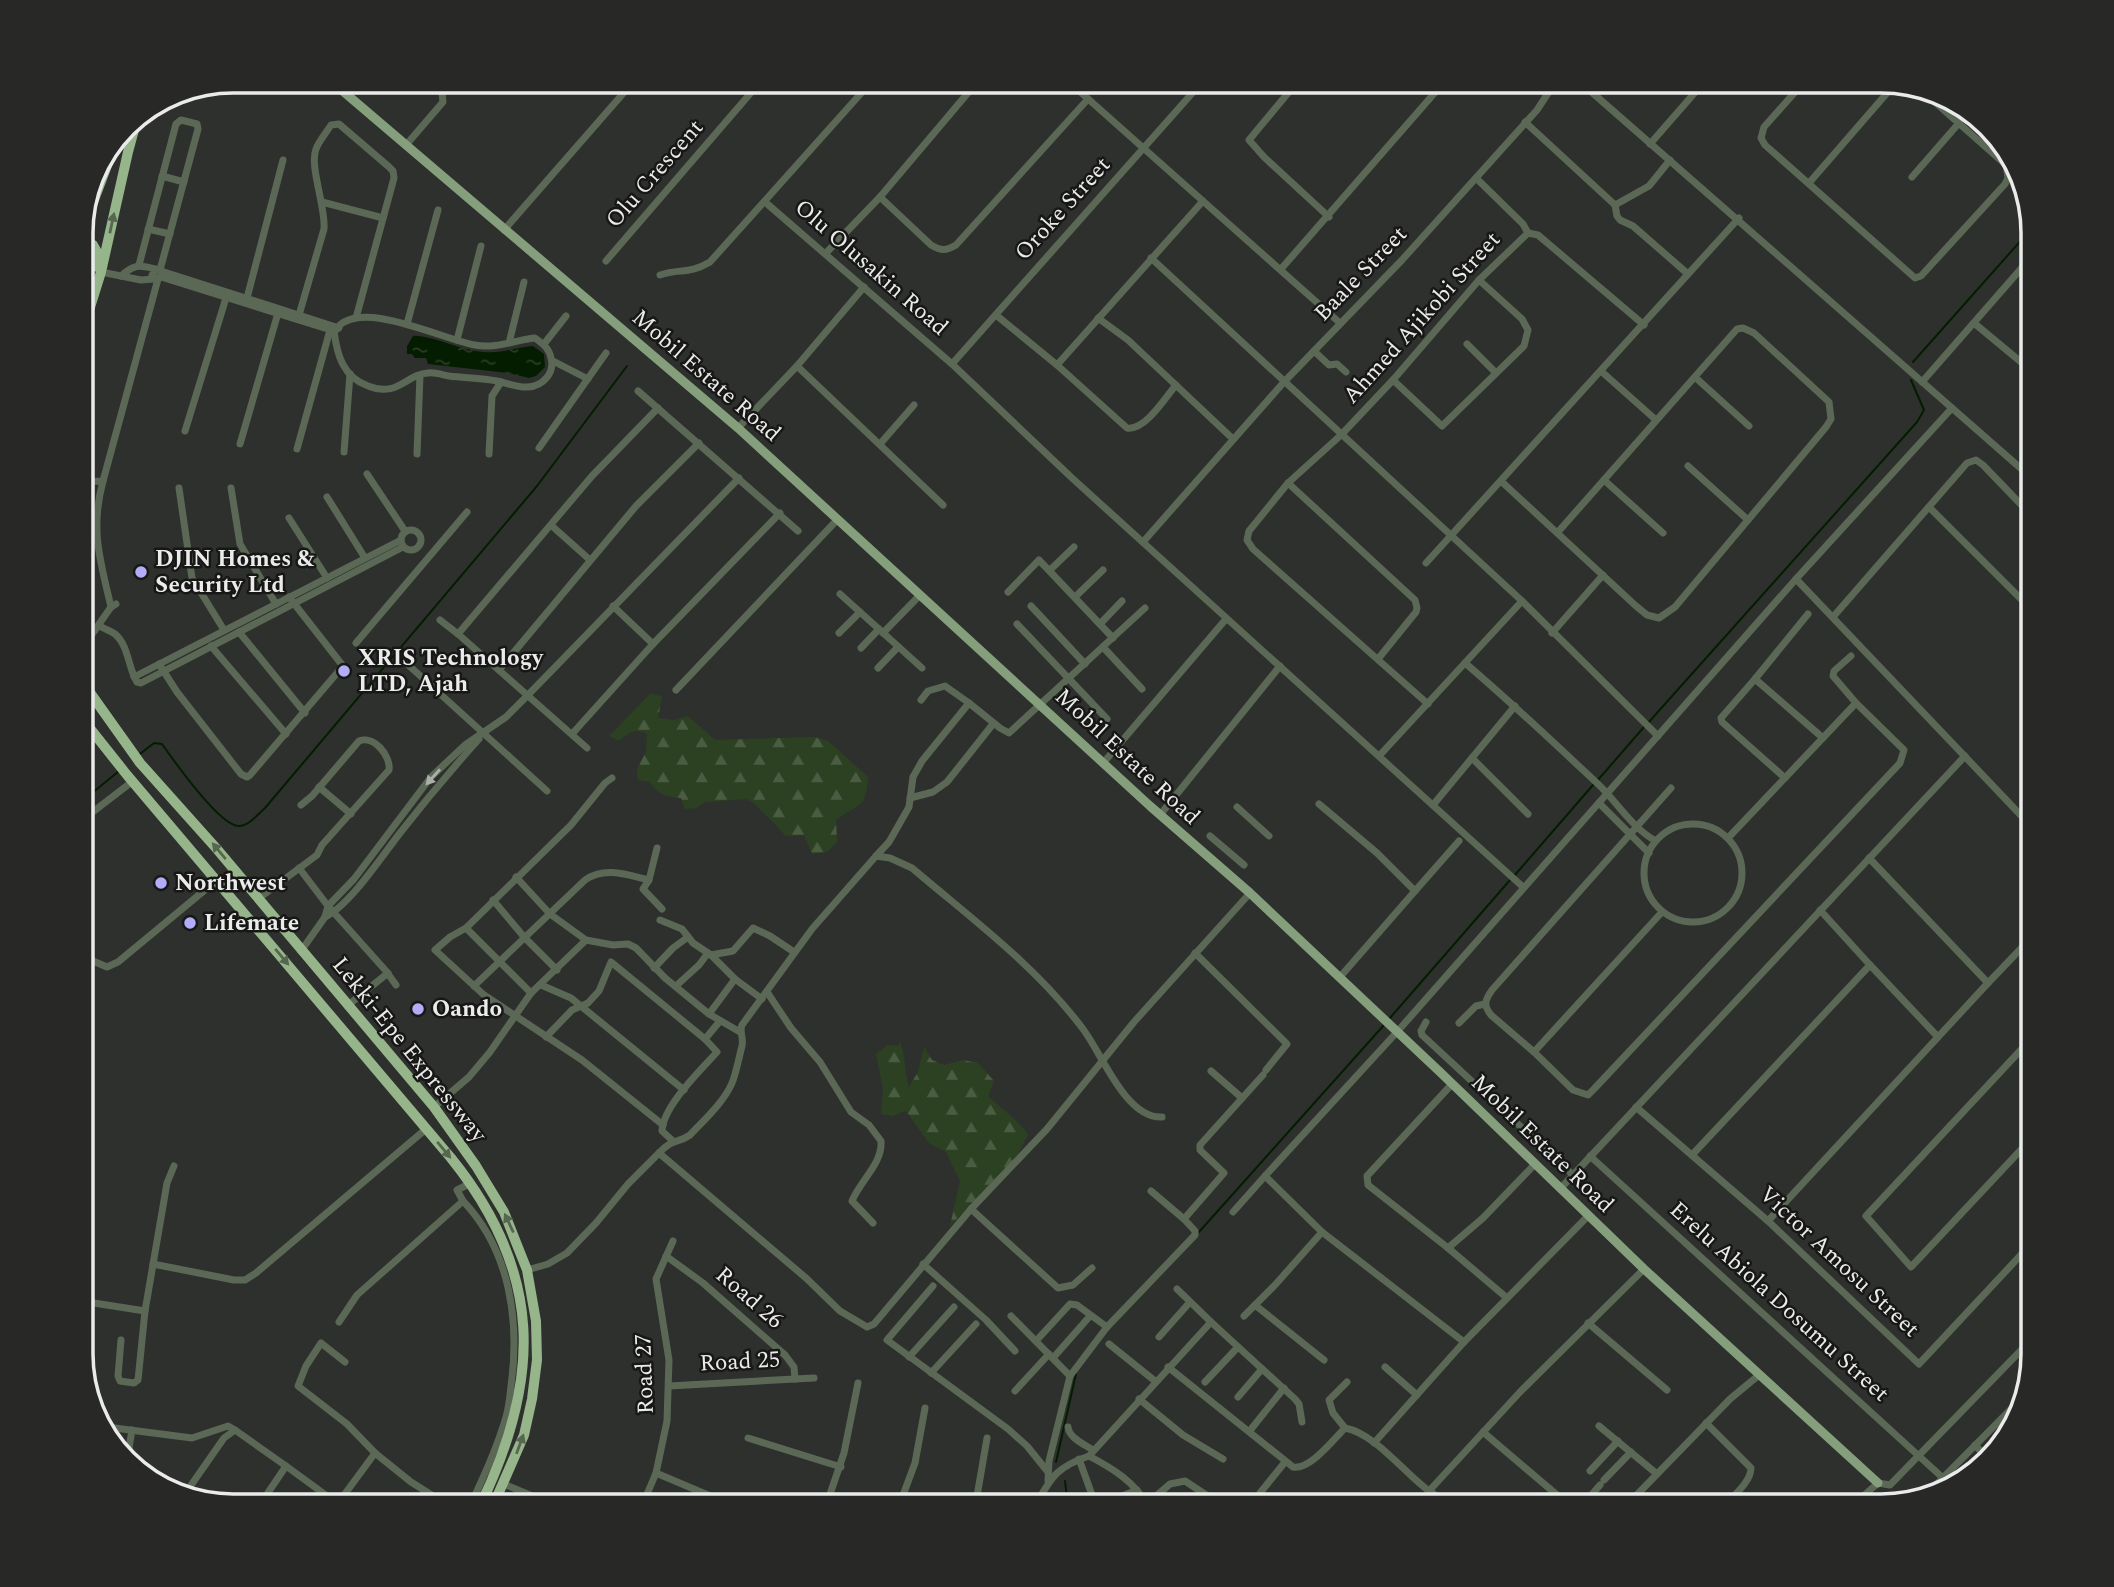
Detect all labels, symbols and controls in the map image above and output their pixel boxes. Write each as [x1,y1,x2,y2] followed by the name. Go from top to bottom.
[598,112,712,236] street label: Olu Crescent
[1007,149,1119,269] street label: Oroke Street
[786,191,956,345] street label: Olu Olusakin Road
[107,212,118,234] one-way arrow
[1306,218,1416,330] street label: Baale Street
[1335,224,1509,412] street label: Ahmed Ajikobi Street
[624,301,788,451] street label: Mobil Estate Road
[155,542,315,603] place label: DJIN Homes & Security Ltd
[133,564,149,580] marker: DJIN Homes & Security Ltd
[358,641,544,702] place label: XRIS Technology LTD, Ajah
[336,663,352,679] marker: XRIS Technology LTD, Ajah
[1046,680,1208,834] street label: Mobil Estate Road
[425,768,441,785] one-way arrow
[211,843,226,861] one-way arrow
[175,866,286,901] place label: Northwest
[153,875,169,891] marker: Northwest
[204,906,299,941] place label: Lifemate
[182,915,198,931] marker: Lifemate
[274,948,290,966] one-way arrow
[323,949,496,1151] street label: Lekki-Epe Expressway
[432,992,502,1027] place label: Oando
[410,1001,426,1017] marker: Oando
[1462,1066,1622,1222] street label: Mobil Estate Road
[436,1141,452,1159] one-way arrow
[1751,1178,1927,1346] street label: Victor Amosu Street
[1661,1193,1897,1411] street label: Erelu Abiola Dosumu Street
[503,1213,515,1233] one-way arrow
[707,1258,791,1338] street label: Road 26
[626,1333,664,1415] street label: Road 27
[699,1342,781,1382] street label: Road 25
[515,1433,526,1454] one-way arrow

